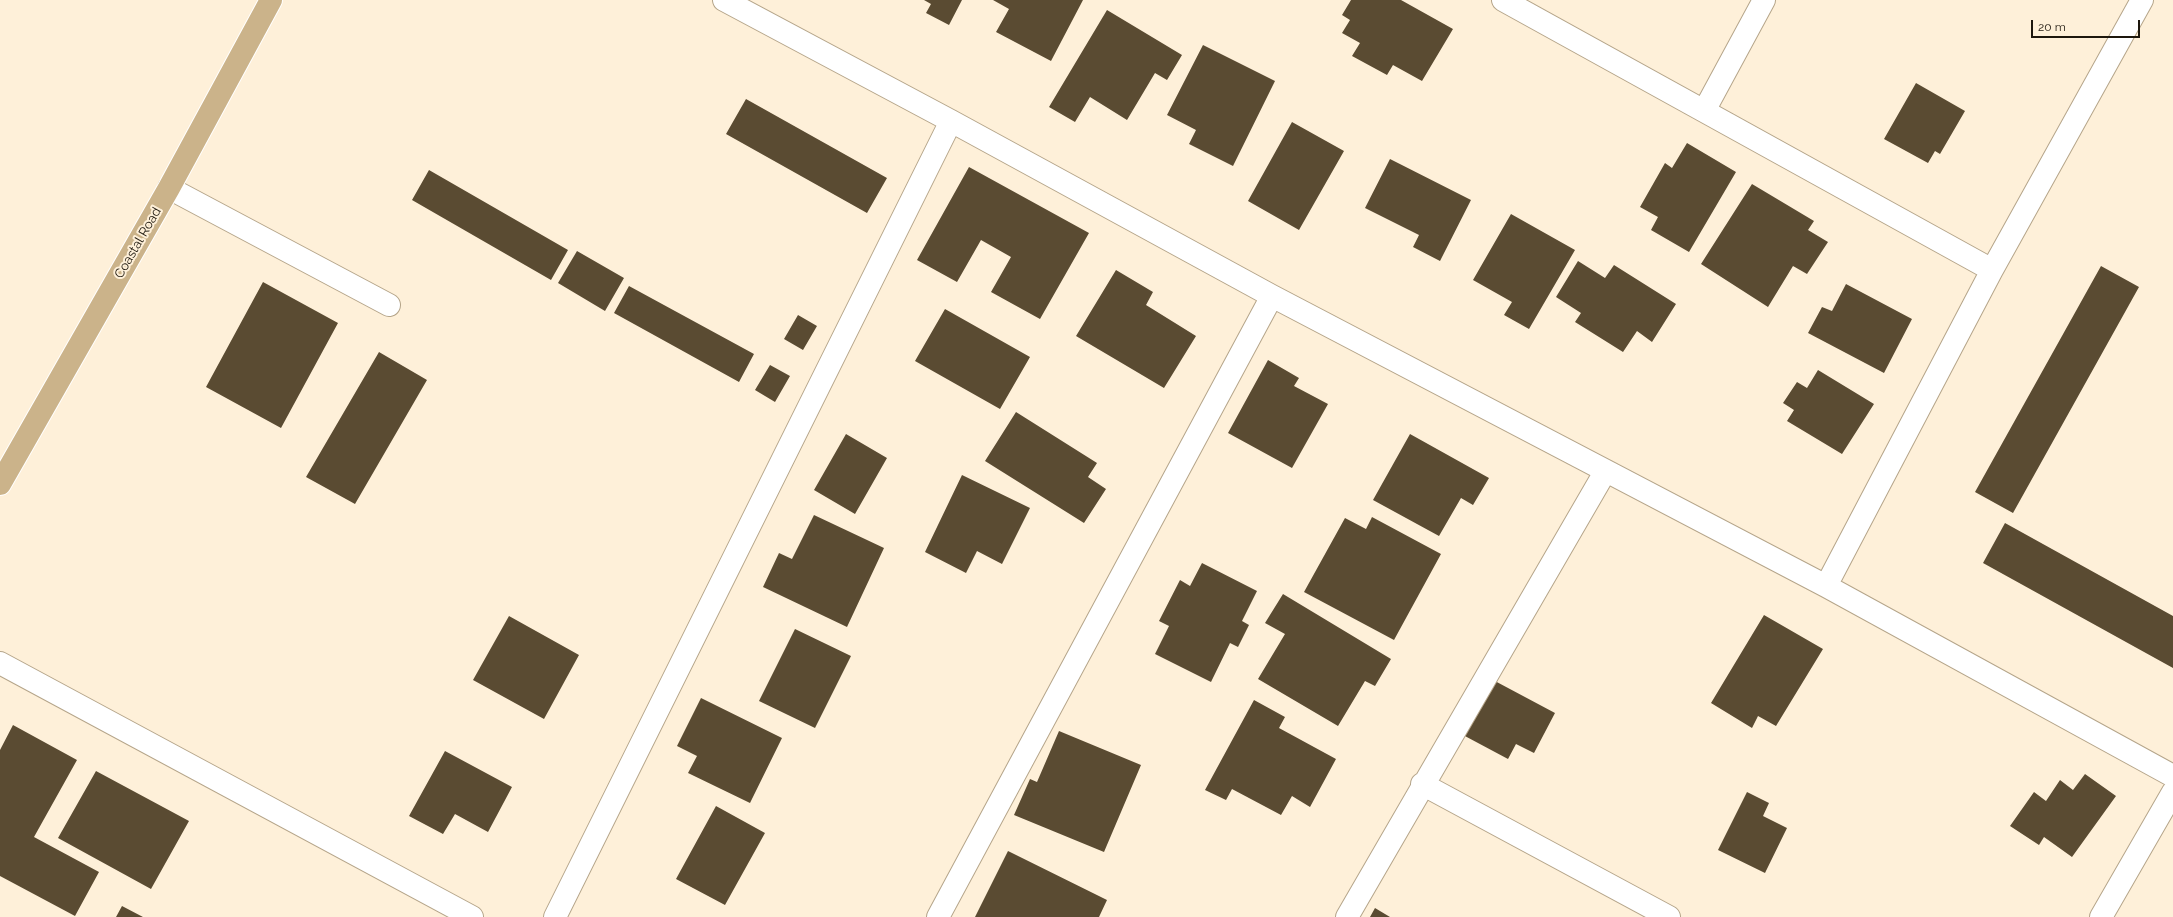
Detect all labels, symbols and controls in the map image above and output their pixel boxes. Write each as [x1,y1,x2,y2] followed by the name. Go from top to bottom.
[2033,12,2142,38] scale bar
[2038,20,2066,34] text: 20 m
[111,205,165,281] street label: Coastal Road

